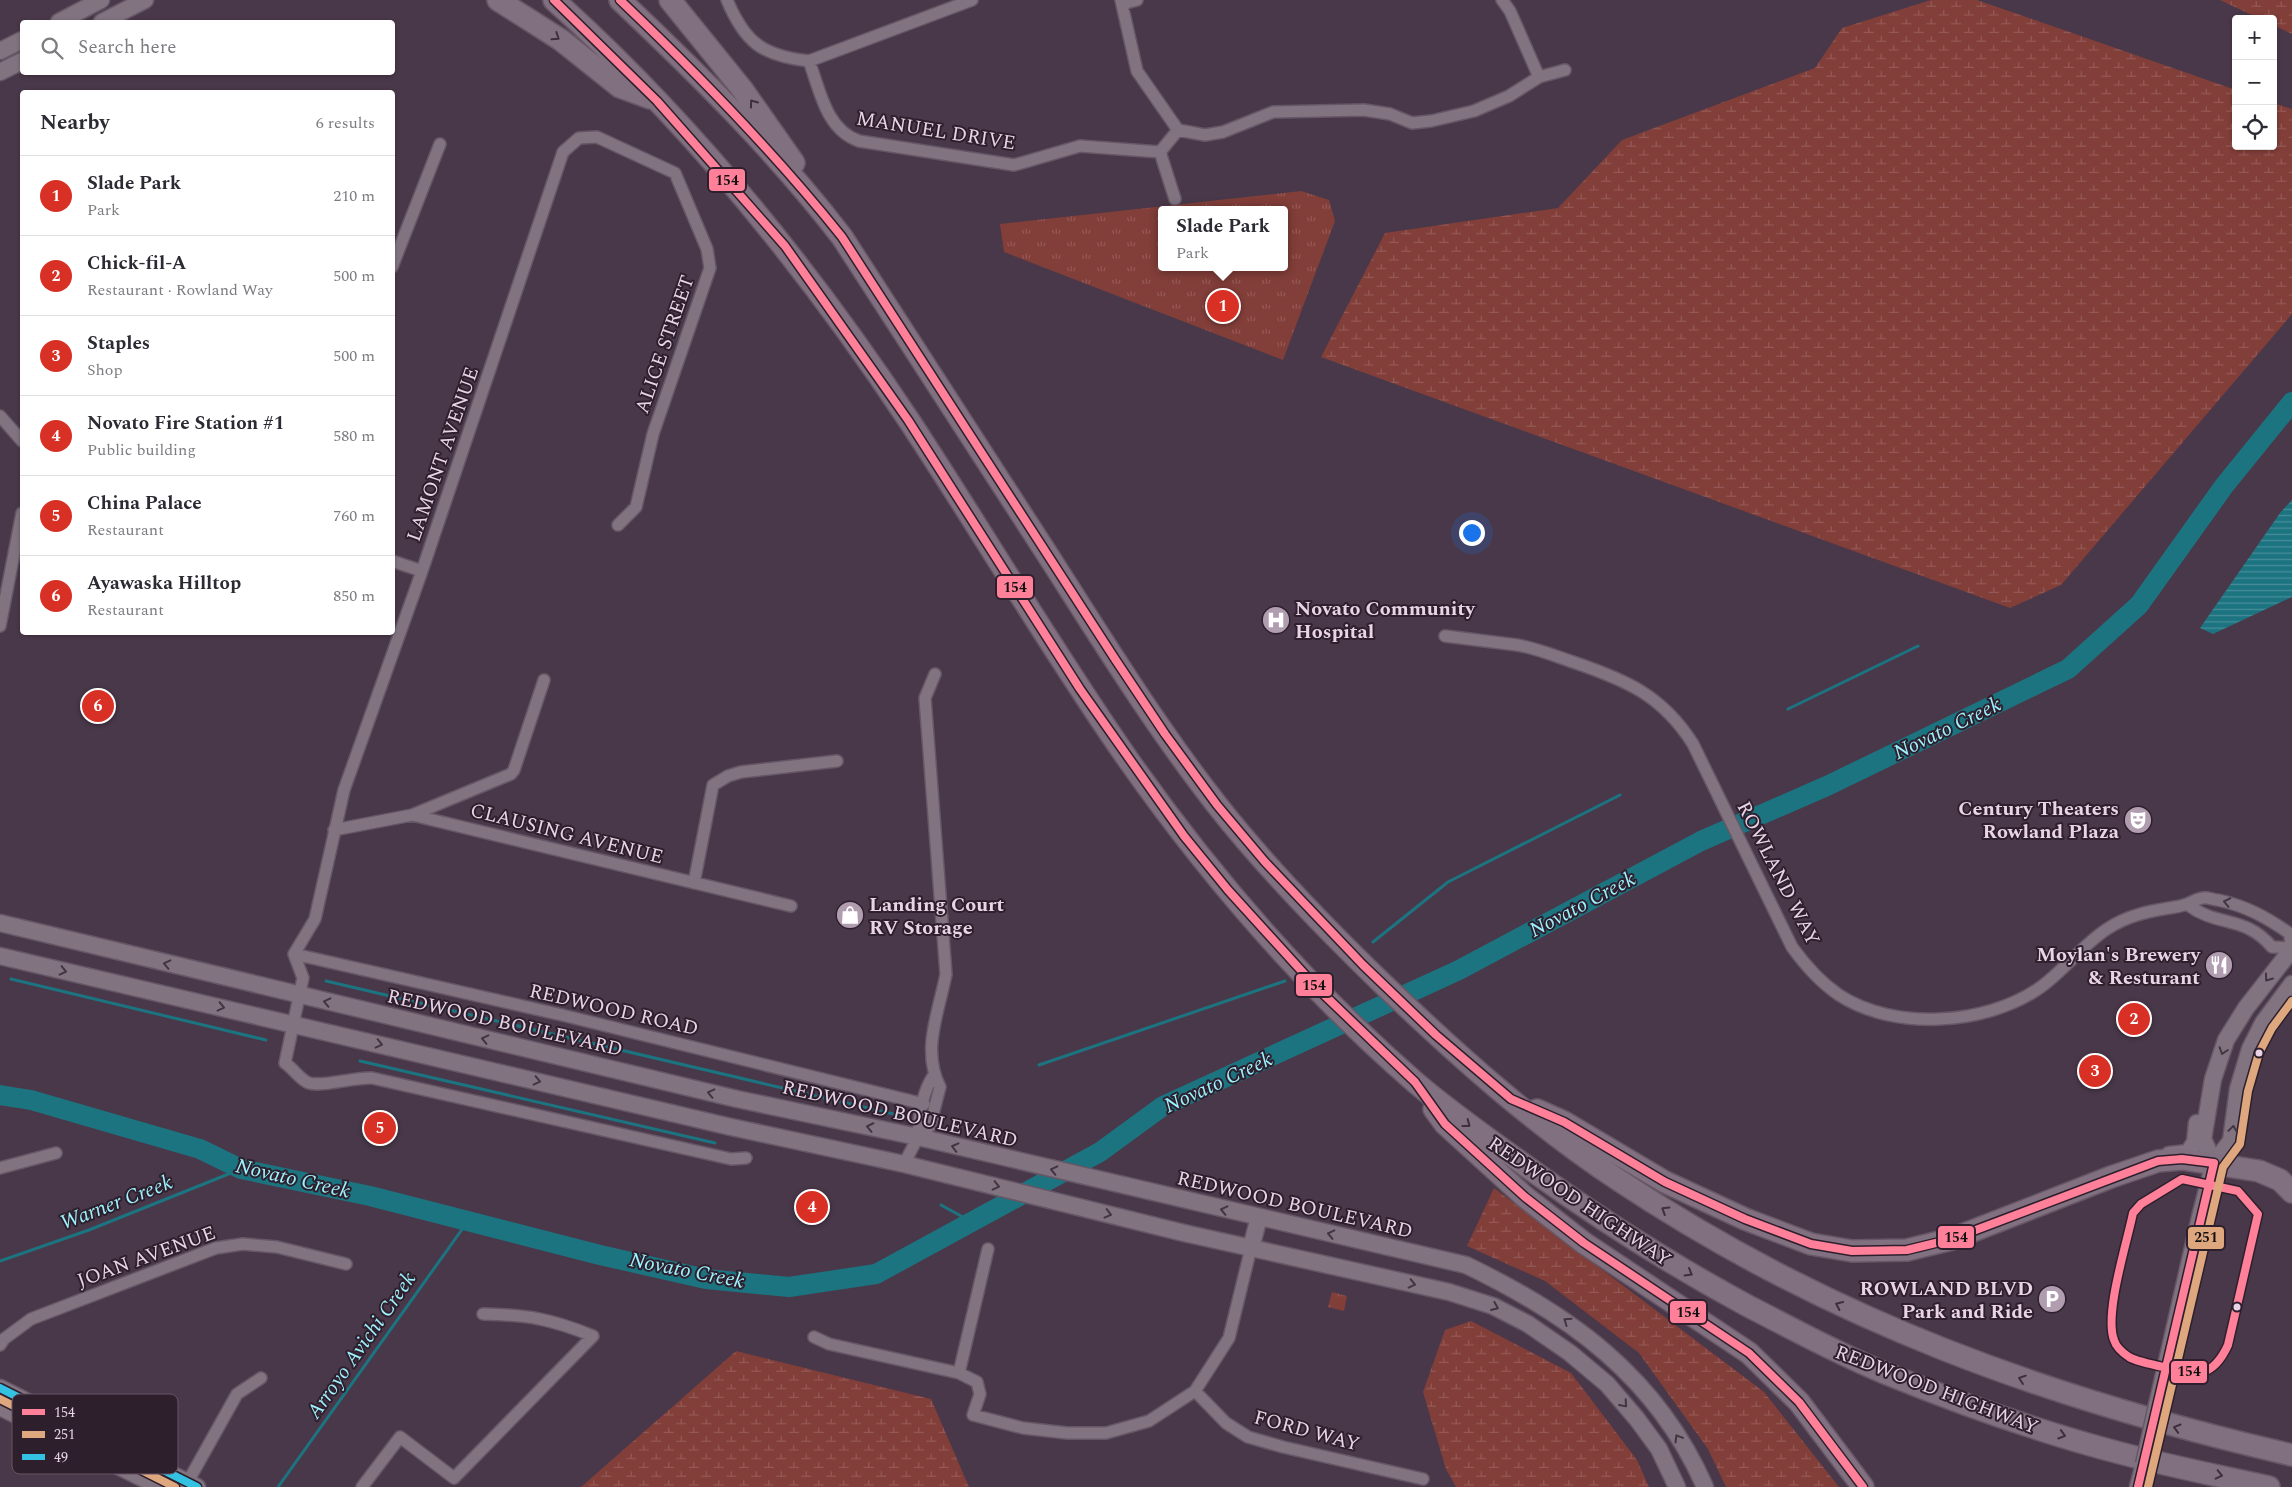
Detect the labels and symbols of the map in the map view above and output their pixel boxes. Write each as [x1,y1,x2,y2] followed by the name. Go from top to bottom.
[550,31,559,40] one-way arrow
[750,100,758,109] one-way arrow
[854,104,1018,158] street label: MANUEL DRIVE
[708,168,746,192] line badge: 154
[715,170,739,191] text: 154
[627,271,703,418] street label: ALICE STREET
[1207,287,1239,325] pin: 1
[399,363,487,546] street label: LAMONT AVENUE
[1459,520,1485,546] your location
[996,575,1034,599] line badge: 154
[1003,577,1027,598] text: 154
[1295,594,1476,647] place label: Novato Community Hospital
[1261,605,1291,635] hospital icon: Novato Community Hospital
[82,687,114,725] pin: 6
[1888,689,2007,769] water label: Novato Creek
[1958,794,2120,847] place label: Century Theaters Rowland Plaza
[467,795,666,872] street label: CLAUSING AVENUE
[1729,796,1827,951] street label: ROWLAND WAY
[2123,805,2153,835] theatre icon: Century Theaters Rowland Plaza
[1523,863,1642,946] water label: Novato Creek
[869,890,1005,943] place label: Landing Court RV Storage
[2222,898,2231,908] one-way arrow
[835,900,865,930] shop icon: Landing Court RV Storage
[2036,940,2201,993] place label: Moylan's Brewery & Resturant
[2204,950,2234,980] restaurant icon: Moylan's Brewery & Resturant
[162,959,171,970] one-way arrow
[58,965,67,976] one-way arrow
[2265,972,2274,982] one-way arrow
[1295,973,1333,997] line badge: 154
[1302,975,1326,996] text: 154
[526,976,701,1044] street label: REDWOOD ROAD
[384,981,626,1065] street label: REDWOOD BOULEVARD
[322,997,331,1008] one-way arrow
[2118,1000,2150,1038] pin: 2
[217,1001,225,1012] one-way arrow
[480,1034,489,1045] one-way arrow
[375,1038,384,1049] one-way arrow
[1159,1044,1278,1122] water label: Novato Creek
[2218,1046,2228,1054] one-way arrow
[2254,1048,2264,1058] unlabelled marker
[2079,1052,2111,1090] pin: 3
[779,1072,1021,1156] street label: REDWOOD BOULEVARD
[533,1075,542,1086] one-way arrow
[707,1088,716,1099] one-way arrow
[364,1109,396,1147] pin: 5
[1461,1118,1470,1126] one-way arrow
[866,1122,874,1133] one-way arrow
[2227,1125,2237,1133] one-way arrow
[1482,1129,1677,1275] street label: REDWOOD HIGHWAY
[951,1142,959,1152] one-way arrow
[232,1150,353,1208] water label: Novato Creek
[1174,1163,1416,1247] street label: REDWOOD BOULEVARD
[1050,1165,1059,1176] one-way arrow
[55,1167,178,1239] water label: Warner Creek
[992,1180,1001,1191] one-way arrow
[796,1188,828,1226] pin: 4
[1219,1205,1228,1216] one-way arrow
[1662,1207,1671,1217] one-way arrow
[1104,1208,1112,1218] one-way arrow
[73,1218,220,1296] street label: JOAN AVENUE
[1937,1225,1975,1249] line badge: 154
[2187,1226,2225,1250] line badge: 251
[1944,1227,1968,1248] text: 154
[2194,1227,2218,1248] text: 251
[1327,1229,1336,1239] one-way arrow
[626,1244,747,1298] water label: Novato Creek
[298,1265,425,1426] water label: Arroyo Avichi Creek
[1684,1266,1693,1276] one-way arrow
[1859,1274,2033,1327] place label: ROWLAND BLVD Park and Ride
[1407,1278,1416,1289] one-way arrow
[2037,1284,2067,1314] parking icon: ROWLAND BLVD Park and Ride
[1669,1300,1707,1324] line badge: 154
[1835,1300,1844,1311] one-way arrow
[1490,1301,1499,1312] one-way arrow
[1676,1302,1700,1323] text: 154
[2232,1302,2242,1312] unlabelled marker
[1563,1318,1572,1327] one-way arrow
[1831,1337,2043,1443] street label: REDWOOD HIGHWAY
[2170,1360,2208,1384] line badge: 154
[2177,1361,2201,1382] text: 154
[2018,1375,2026,1385] one-way arrow
[12,1394,178,1474] legend
[1618,1398,1627,1407] one-way arrow
[54,1402,75,1423] text: 154
[1250,1402,1363,1460] street label: FORD WAY
[2173,1423,2181,1433] one-way arrow
[54,1424,75,1445] text: 251
[2057,1430,2065,1440] one-way arrow
[1674,1434,1684,1443] one-way arrow
[54,1447,68,1468] text: 49
[2214,1470,2223,1480] one-way arrow

